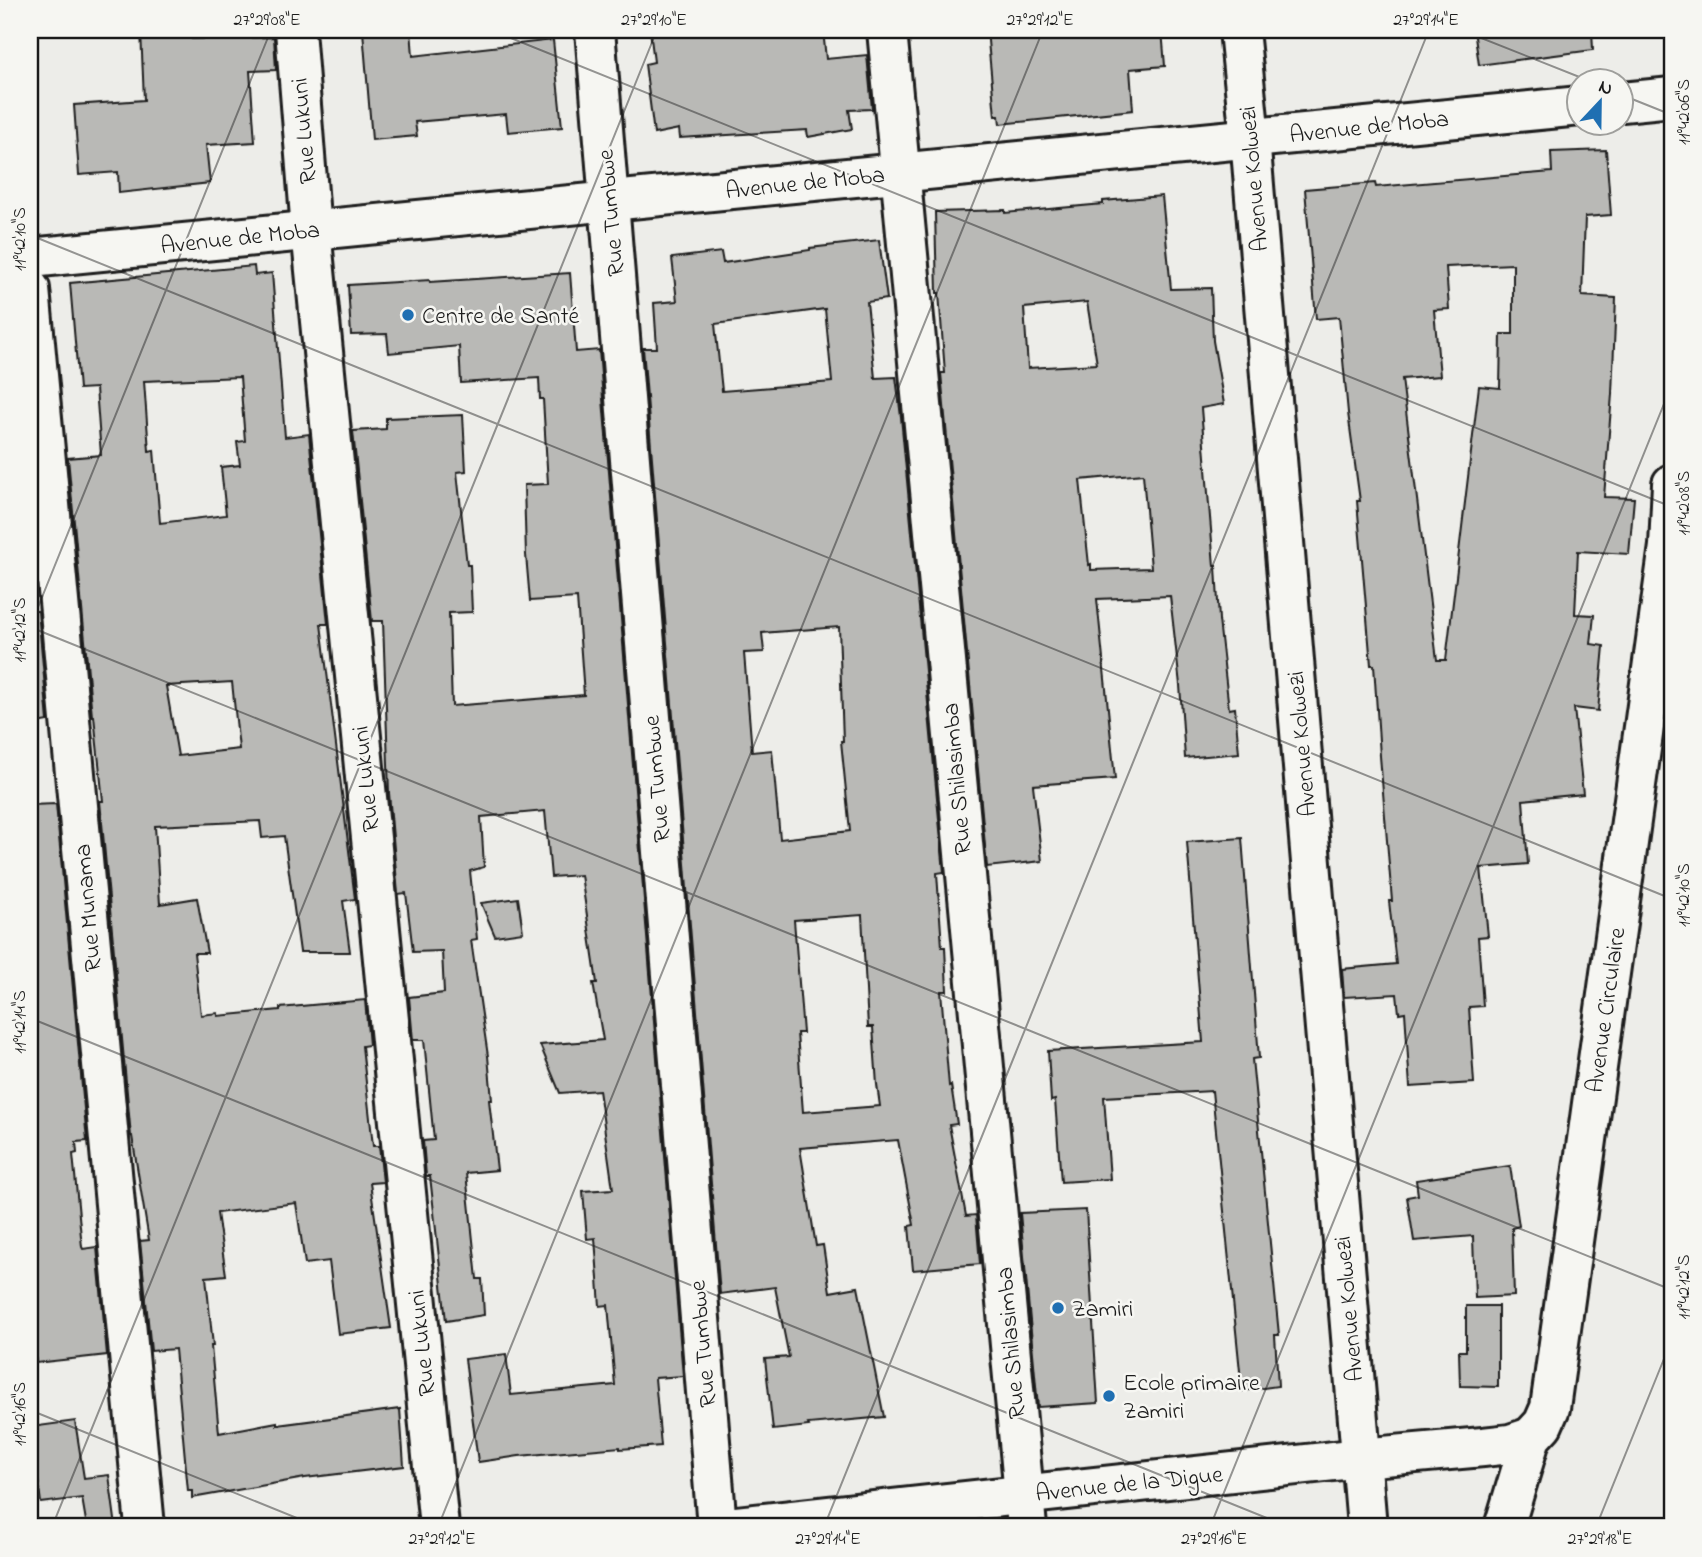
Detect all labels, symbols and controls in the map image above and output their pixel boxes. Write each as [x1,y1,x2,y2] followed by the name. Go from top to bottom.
[233,8,301,34] text: 27°29'08"E
[621,8,687,34] text: 27°29'10"E
[1006,8,1074,34] text: 27°29'12"E
[1393,8,1459,34] text: 27°29'14"E
[1566,66,1636,136] north arrow
[1594,74,1617,104] text: N
[283,76,328,185] street label: Rue Lukuni
[1672,79,1698,145] text: 11°42'06"S
[1288,103,1451,154] street label: Avenue de Moba
[1232,104,1279,253] street label: Avenue Kolwezi
[589,148,635,278] street label: Rue Tumbwe
[724,159,887,210] street label: Avenue de Moba
[8,207,34,271] text: 11°42'10"S
[159,214,322,265] street label: Avenue de Moba
[422,300,580,335] place label: Centre de Santé
[400,307,416,323] marker: Centre de Santé
[1672,471,1698,535] text: 11°42'08"S
[8,598,34,662] text: 11°42'12"S
[1280,669,1327,818] street label: Avenue Kolwezi
[934,701,983,856] street label: Rue Shilasimba
[635,714,681,844] street label: Rue Tumbwe
[345,724,390,834] street label: Rue Lukuni
[66,842,113,973] street label: Rue Munama
[1672,863,1698,927] text: 11°42'10"S
[1579,925,1636,1095] street label: Avenue Circulaire
[8,990,34,1054] text: 11°42'14"S
[1327,1234,1374,1383] street label: Avenue Kolwezi
[1672,1255,1698,1319] text: 11°42'12"S
[988,1265,1037,1420] street label: Rue Shilasimba
[681,1279,727,1409] street label: Rue Tumbwe
[401,1288,446,1398] street label: Rue Lukuni
[1072,1293,1133,1328] place label: Zamiri
[1050,1300,1066,1316] marker: Zamiri
[1123,1367,1260,1430] place label: Ecole primaire Zamiri
[8,1382,34,1446] text: 11°42'16"S
[1101,1388,1117,1404] marker: Ecole primaire Zamiri
[1034,1458,1225,1513] street label: Avenue de la Digue
[408,1527,476,1553] text: 27°29'12"E
[795,1527,861,1553] text: 27°29'14"E
[1181,1527,1247,1553] text: 27°29'16"E
[1567,1527,1633,1553] text: 27°29'18"E

